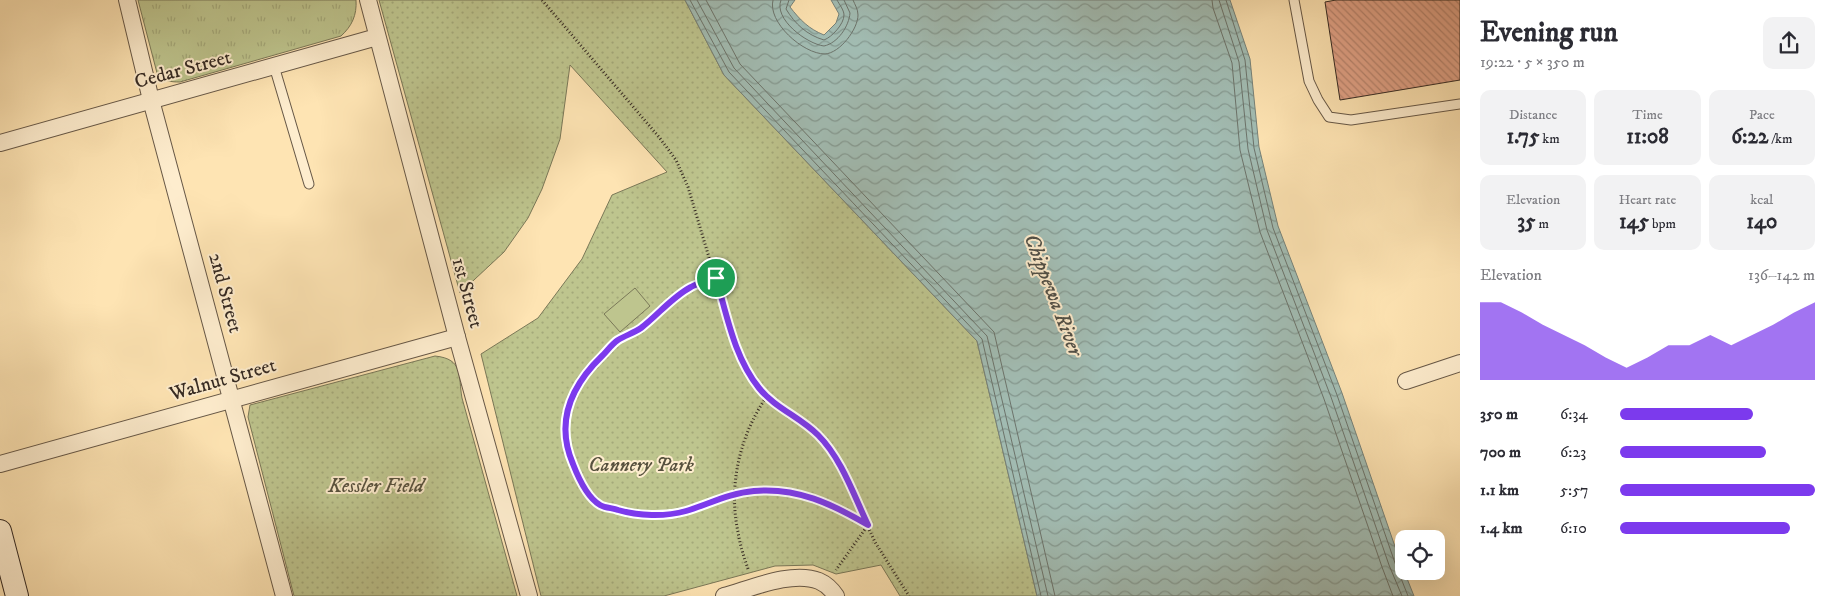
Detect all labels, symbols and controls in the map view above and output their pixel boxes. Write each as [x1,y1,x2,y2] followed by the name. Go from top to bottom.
[1480,15,1618,50] text: Evening run
[1763,17,1815,69] button: share
[132,45,234,95] street label: Cedar Street
[1480,52,1585,72] text: 19:22 · 5 × 350 m
[1509,106,1557,124] text: Distance
[1632,106,1663,124] text: Time
[1749,106,1775,124] text: Pace
[1507,124,1539,150] text: 1.75
[1626,124,1669,150] text: 11:08
[1731,124,1768,150] text: 6:22
[1539,130,1560,148] text: km
[1768,130,1792,148] text: /km
[1506,191,1560,209] text: Elevation
[1619,191,1676,209] text: Heart rate
[1750,191,1773,209] text: kcal
[1517,209,1536,235] text: 35
[1619,209,1649,235] text: 145
[1746,209,1777,235] text: 140
[1536,215,1549,233] text: m
[1649,215,1676,233] text: bpm
[1018,230,1089,361] water label: Chippewa River
[202,250,248,336] street label: 2nd Street
[446,255,488,331] street label: 1st Street
[695,257,737,299] pin
[702,264,730,292] icon: arrive
[1480,265,1542,285] text: Elevation
[1748,265,1815,285] text: 136–142 m
[166,353,279,407] street label: Walnut Street
[1480,404,1518,424] text: 350 m
[1560,404,1588,424] text: 6:34
[1480,442,1521,462] text: 700 m
[1560,442,1586,462] text: 6:23
[588,453,694,478] park label: Cannery Park
[327,474,427,499] park label: Kessler Field
[1480,480,1519,500] text: 1.1 km
[1560,480,1589,500] text: 5:57
[1480,518,1522,538] text: 1.4 km
[1560,518,1587,538] text: 6:10
[1395,530,1445,580] map controls
[1395,530,1445,580] button: locate

